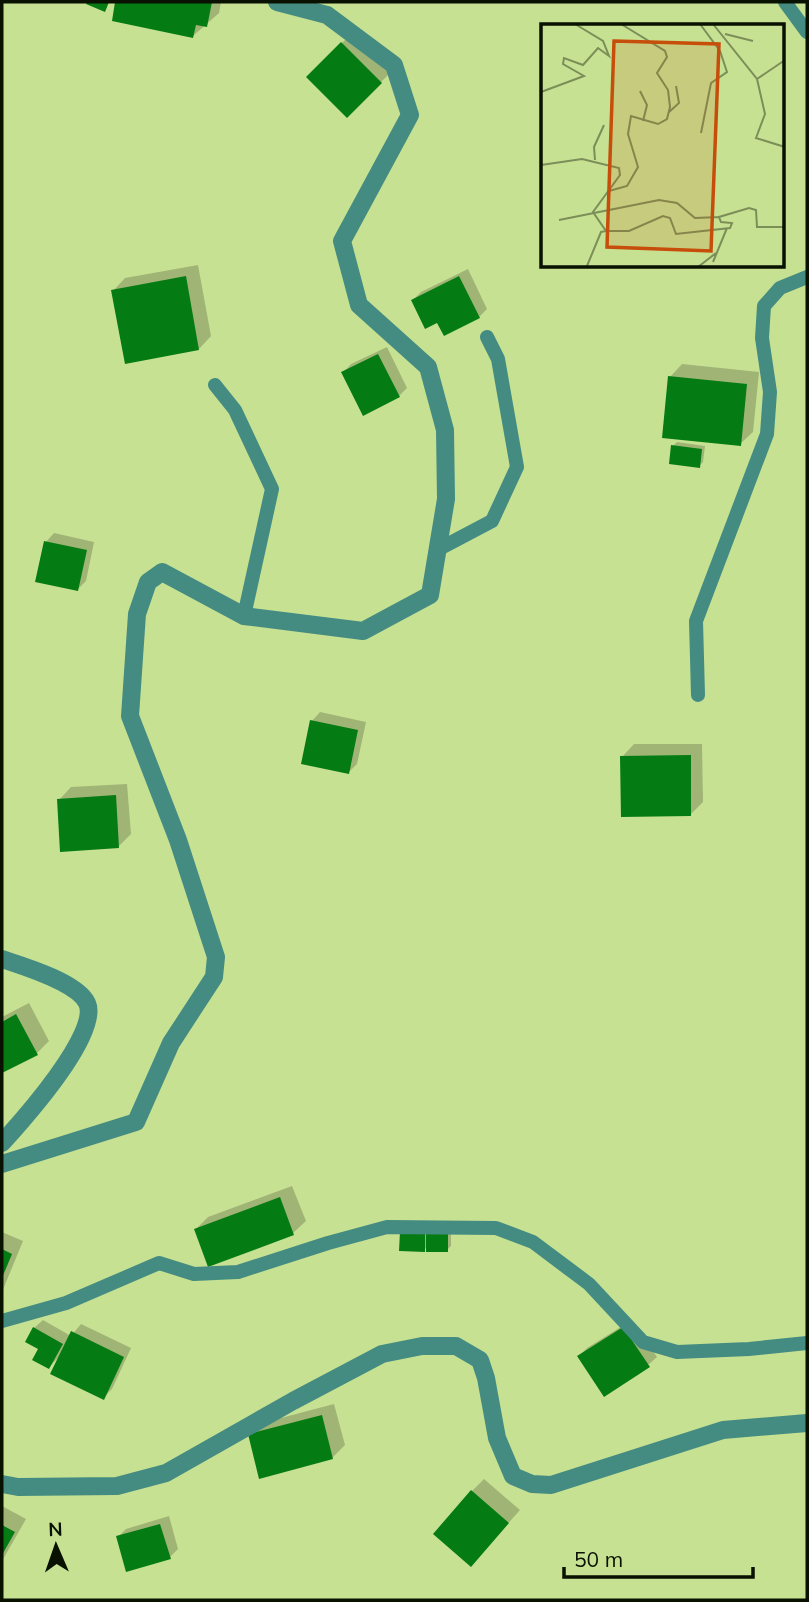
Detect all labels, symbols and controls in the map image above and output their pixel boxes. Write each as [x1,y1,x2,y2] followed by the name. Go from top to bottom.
[541,24,784,268] inset map
[21,1511,91,1581] north arrow
[48,1517,63,1541] text: N
[564,1536,753,1580] scale bar
[574,1546,623,1572] text: 50 m

